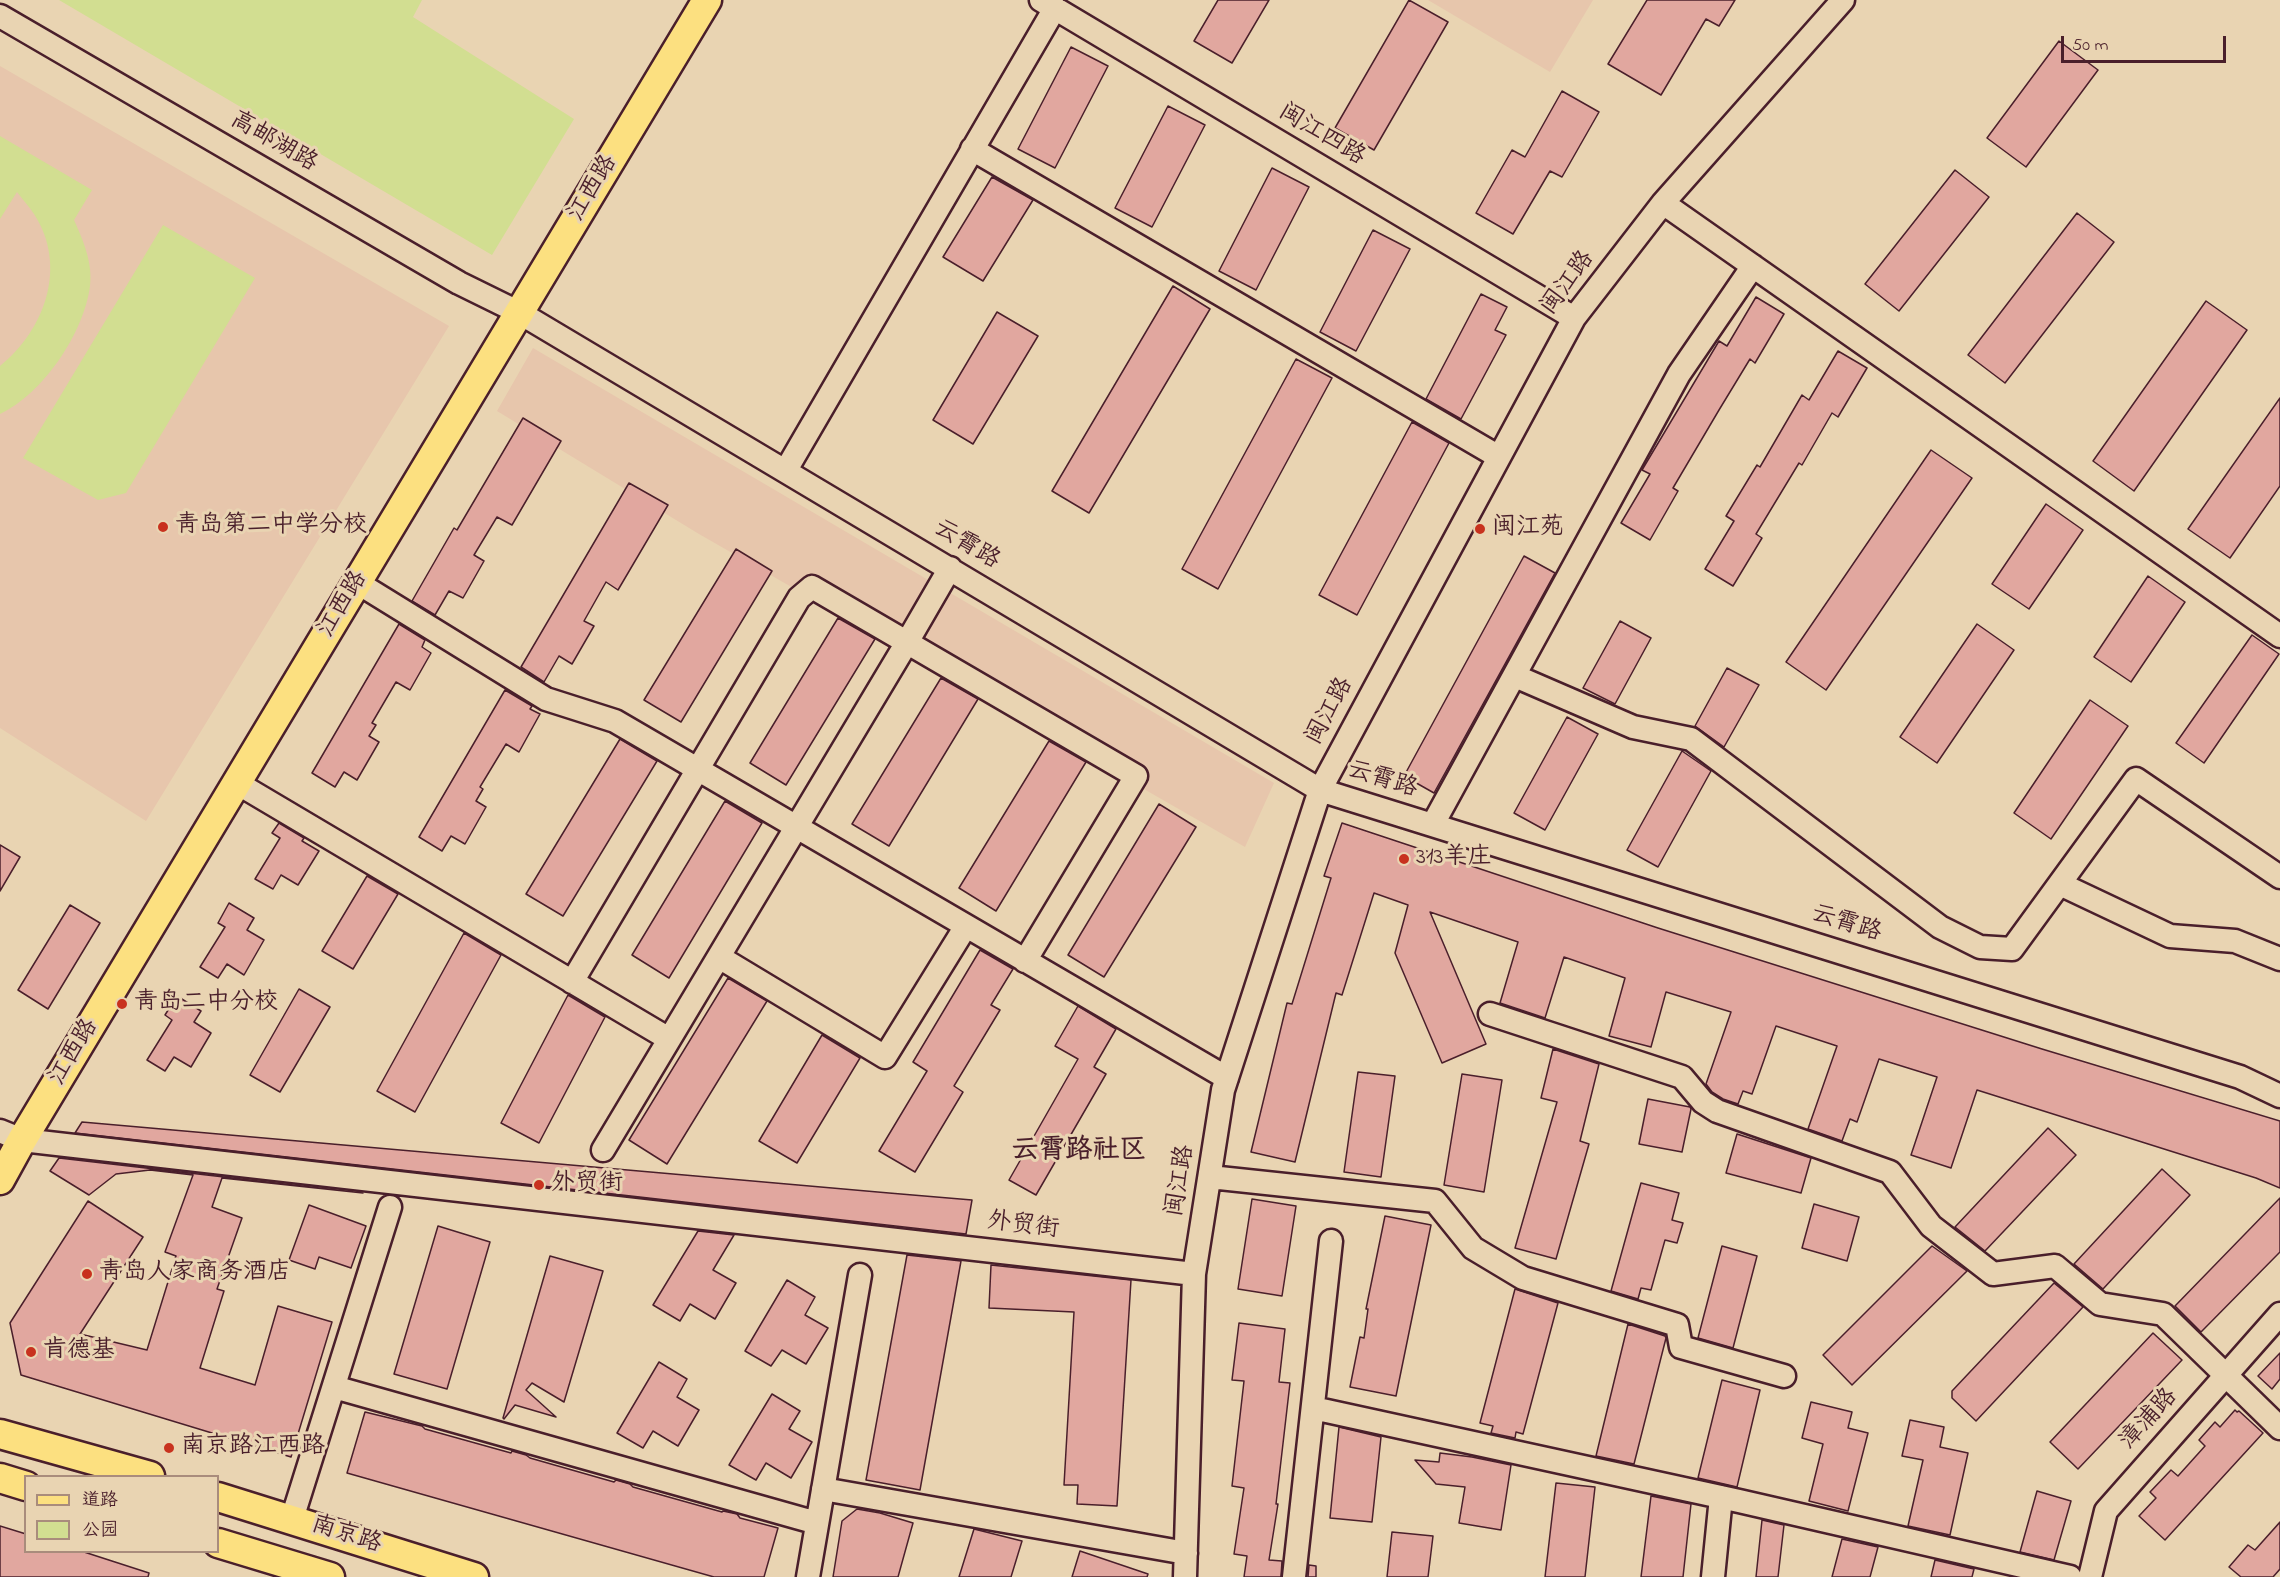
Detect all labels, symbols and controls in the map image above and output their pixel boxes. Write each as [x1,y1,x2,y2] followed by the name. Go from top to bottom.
[2064,24,2229,62] scale bar
[2072,33,2109,59] text: 50 m
[1272,99,1370,173] street label: 闽江四路
[224,107,322,179] street label: 高邮湖路
[563,151,625,227] street label: 江西路
[1536,246,1602,322] street label: 闽江路
[175,513,367,541] place label: 青岛第二中学分校
[928,515,1004,577] street label: 云霄路
[1492,515,1564,543] place label: 闽江苑
[156,520,170,534] marker: 青岛第二中学分校
[1473,522,1487,536] marker: 闽江苑
[313,567,375,643] street label: 江西路
[1301,673,1361,751] street label: 闽江路
[1343,757,1421,805] street label: 云霄路
[1416,845,1491,873] place label: 313羊庄
[1397,852,1411,866] marker: 313羊庄
[1807,901,1885,949] street label: 云霄路
[134,990,278,1018] place label: 青岛二中分校
[115,997,129,1011] marker: 青岛二中分校
[44,1015,106,1091] street label: 江西路
[1012,1137,1146,1169] district label: 云霄路社区
[1162,1143,1202,1219] street label: 闽江路
[551,1171,623,1199] place label: 外贸街
[532,1178,546,1192] marker: 外贸街
[986,1208,1060,1246] street label: 外贸街
[99,1260,291,1288] place label: 青岛人家商务酒店
[80,1267,94,1281] marker: 青岛人家商务酒店
[43,1338,115,1366] place label: 肯德基
[24,1345,38,1359] marker: 肯德基
[2115,1384,2185,1456] street label: 漳浦路
[181,1434,325,1462] place label: 南京路江西路
[162,1441,176,1455] marker: 南京路江西路
[24,1475,219,1553] legend
[82,1488,118,1514] text: 道路
[307,1511,385,1561] street label: 南京路
[82,1518,118,1544] text: 公园

